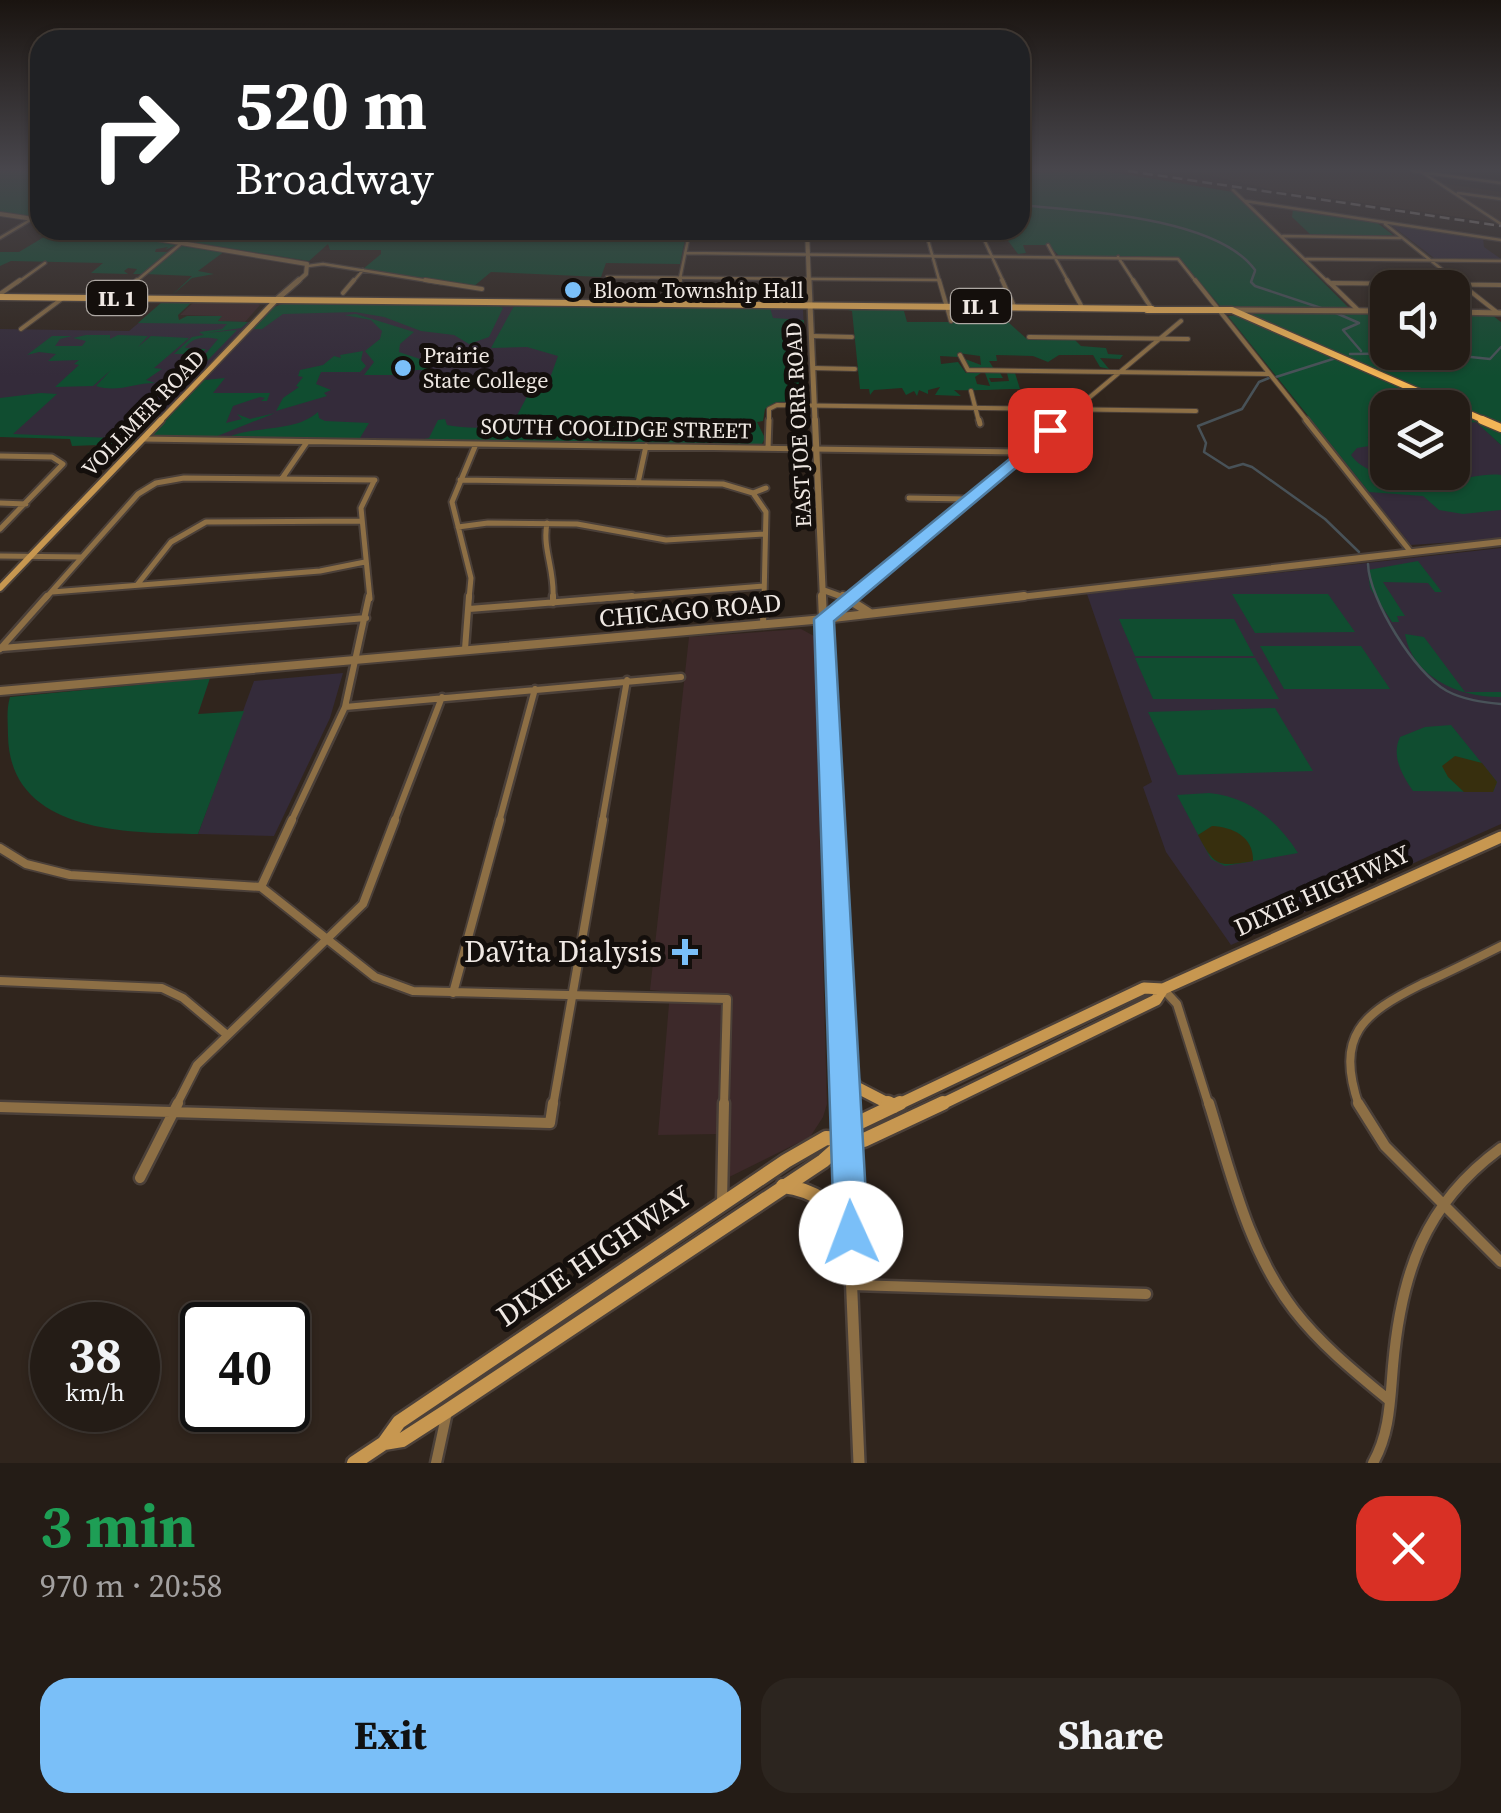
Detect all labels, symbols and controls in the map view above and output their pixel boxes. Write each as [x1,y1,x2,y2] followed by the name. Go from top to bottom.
[235,56,427,152] text: 520 m
[70,70,200,200] icon: right
[235,147,434,209] text: Broadway
[1370,270,1470,490] map controls
[1370,270,1470,370] button: sound
[593,275,804,305] place label: Bloom Township Hall
[562,279,584,301] marker: Bloom Township Hall
[87,281,147,315] road number: IL 1
[951,289,1011,323] road number: IL 1
[778,322,818,528] street label: EAST JOE ORR ROAD
[423,340,548,395] place label: Prairie State College
[75,343,211,483] street label: VOLLMER ROAD
[392,357,414,379] marker: Prairie State College
[1008,388,1093,473] pin
[1370,390,1470,490] button: layers
[1023,403,1078,458] icon: arrive
[480,411,752,445] street label: SOUTH COOLIDGE STREET
[597,585,783,635] street label: CHICAGO ROAD
[1229,836,1415,944] street label: DIXIE HIGHWAY
[464,931,662,972] place label: DaVita Dialysis
[672,939,698,965] marker: DaVita Dialysis
[488,1175,699,1336] street label: DIXIE HIGHWAY
[799,1181,903,1285] position arrow
[180,1302,310,1432] speed limit sign: 40
[68,1320,122,1389] text: 38
[65,1375,125,1409] text: km/h
[40,1485,196,1567] text: 3 min
[1356,1496,1461,1601] button: close
[40,1564,222,1608] text: 970 m · 20:58
[40,1678,741,1793] button: Exit
[761,1678,1461,1793] button: Share

